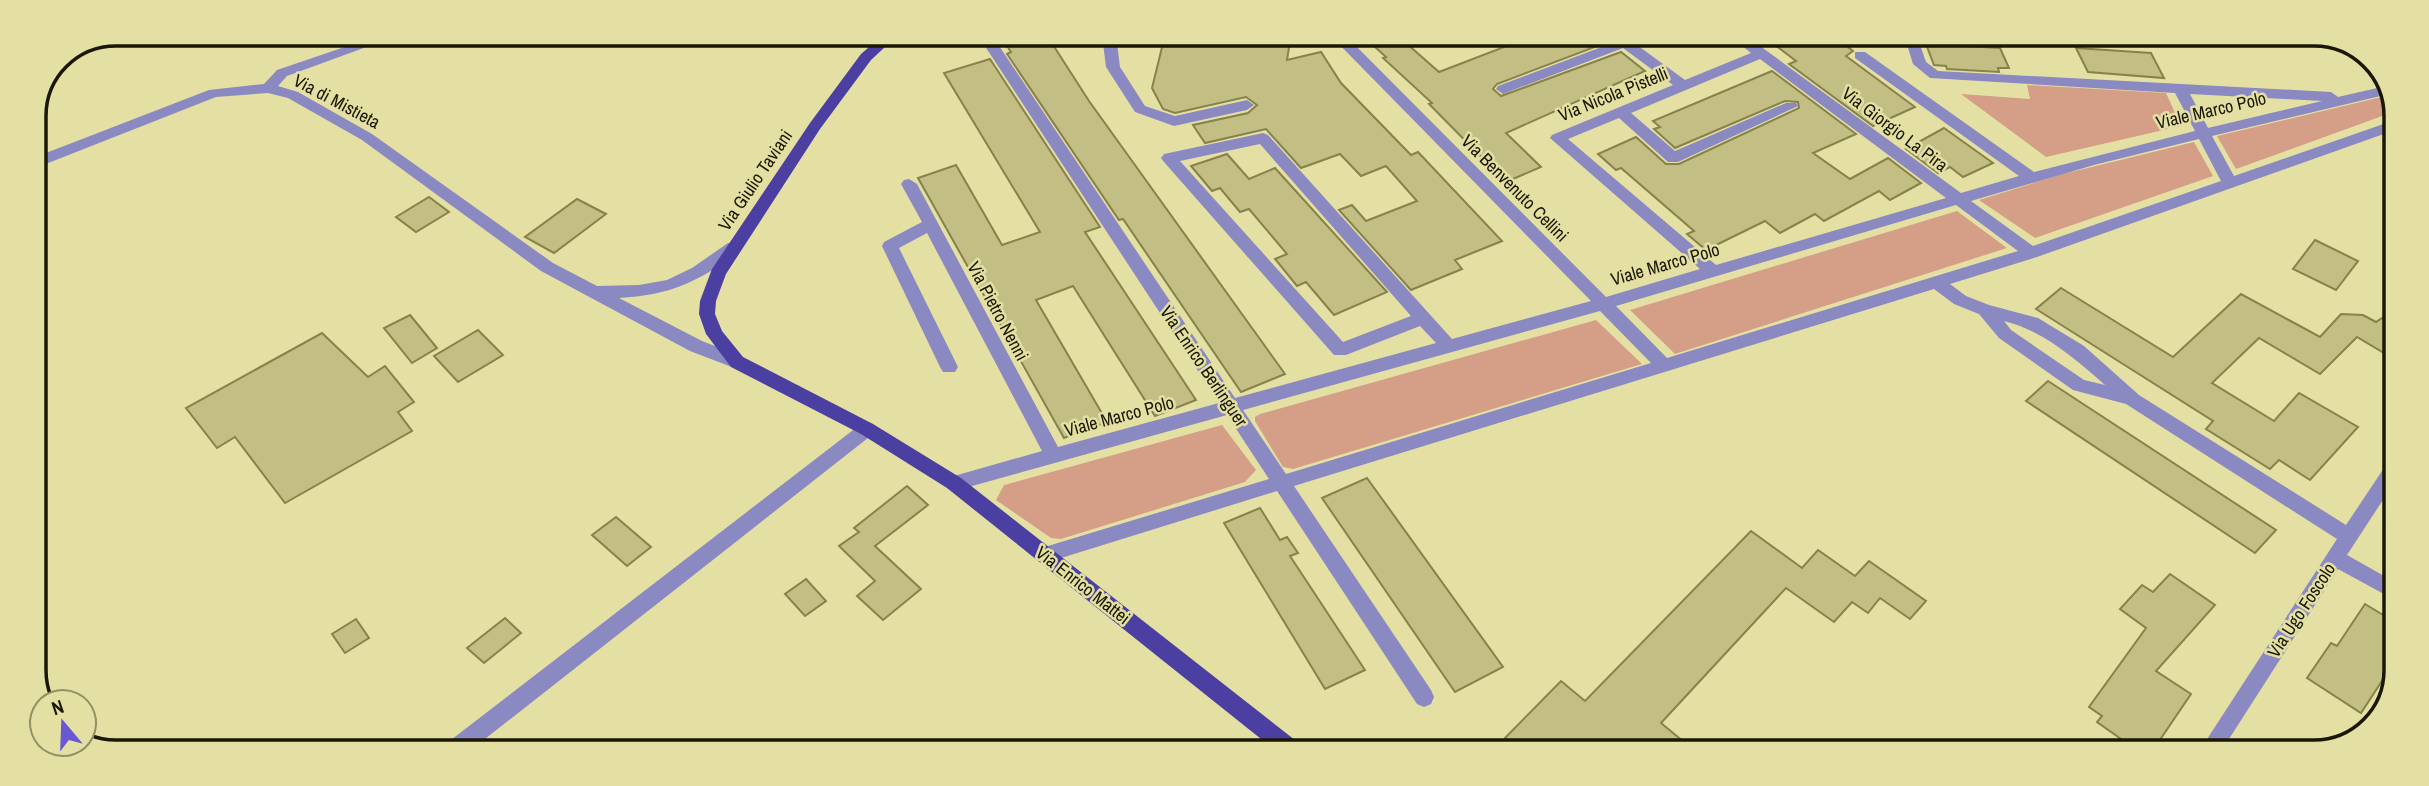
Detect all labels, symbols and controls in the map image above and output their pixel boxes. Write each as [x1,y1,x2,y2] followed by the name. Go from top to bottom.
[1554,61,1672,127] street label: Via Nicola Pistelli
[289,68,385,134] street label: Via di Mistieta
[1837,81,1953,177] street label: Via Giorgio La Pira
[2154,85,2268,135] street label: Viale Marco Polo
[712,124,798,236] street label: Via Giulio Taviani
[1456,129,1574,247] street label: Via Benvenuto Cellini
[1608,237,1722,291] street label: Viale Marco Polo
[961,257,1035,365] street label: Via Pietro Nenni
[1154,301,1254,431] street label: Via Enrico Berlinguer
[1062,389,1176,443] street label: Viale Marco Polo
[1030,540,1136,630] street label: Via Enrico Mattei
[2261,558,2341,662] street label: Via Ugo Foscolo
[28,688,98,758] north arrow
[48,693,67,721] text: N

